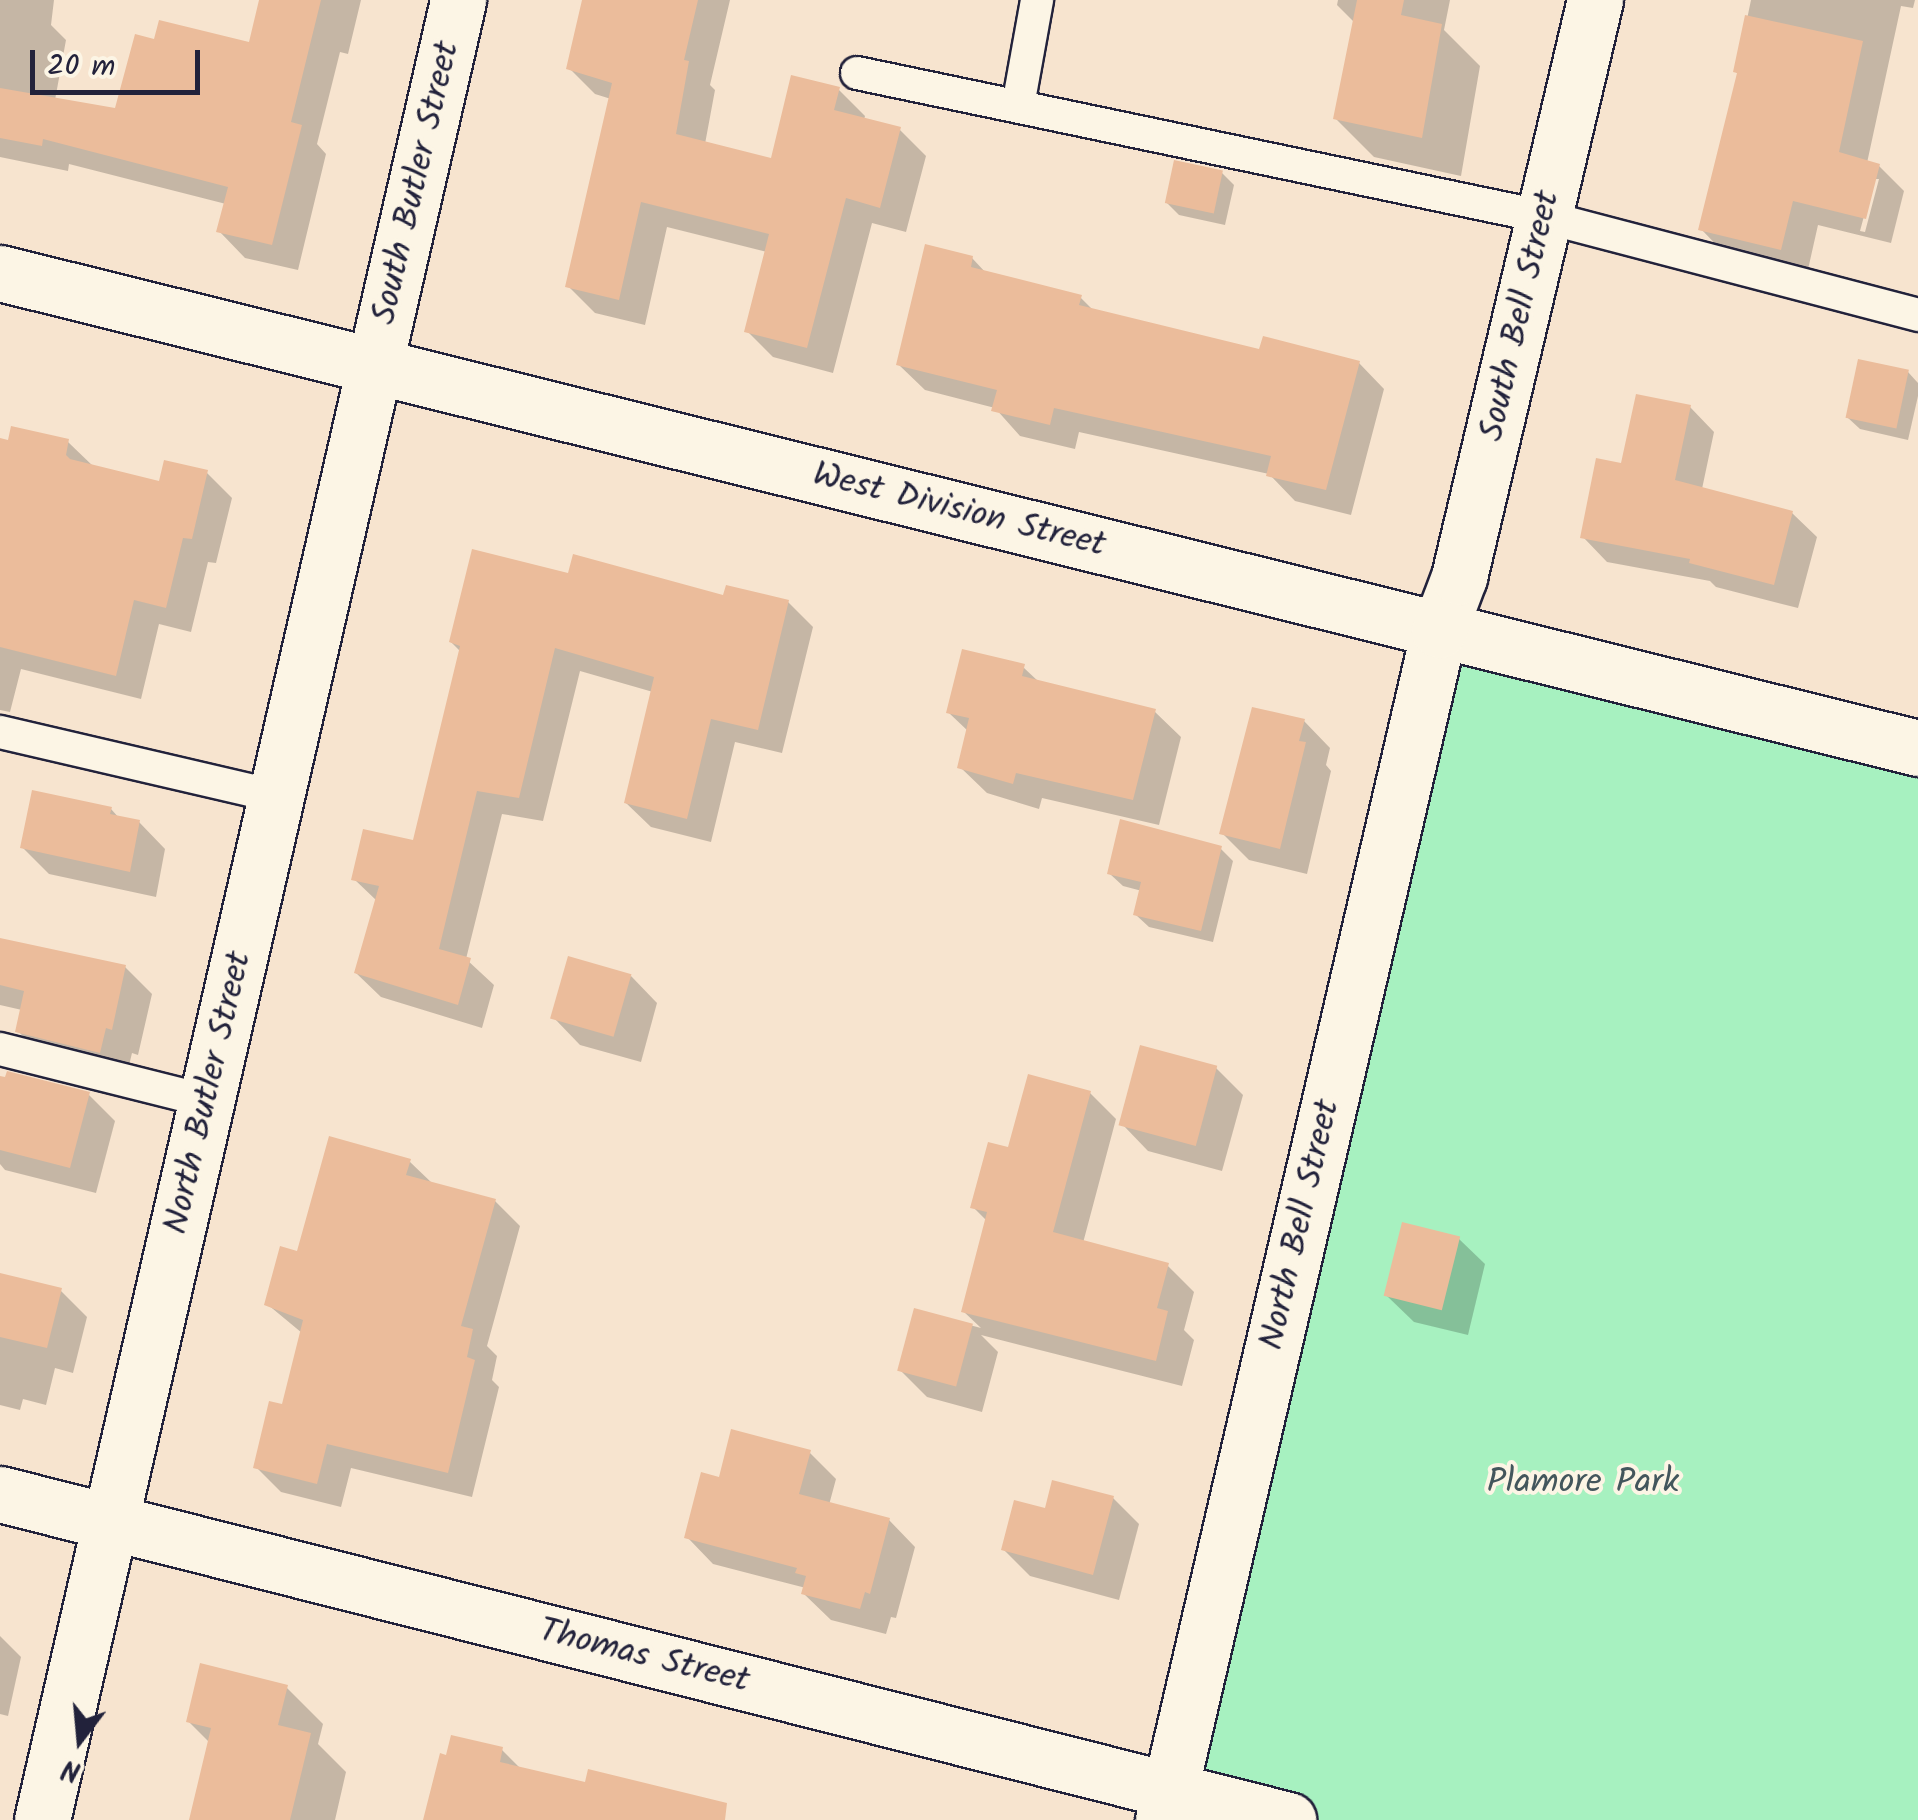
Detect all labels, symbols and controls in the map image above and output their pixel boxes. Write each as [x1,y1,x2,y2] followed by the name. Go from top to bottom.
[35,30,205,92] scale bar
[364,37,470,329] street label: South Butler Street
[47,43,115,91] text: 20 m
[1472,187,1570,445] street label: South Bell Street
[808,454,1110,568] street label: West Division Street
[156,948,262,1238] street label: North Butler Street
[1252,1096,1350,1354] street label: North Bell Street
[1487,1462,1679,1504] park label: Plamore Park
[534,1611,754,1703] street label: Thomas Street
[30,1690,130,1790] north arrow
[57,1745,86,1793] text: N

